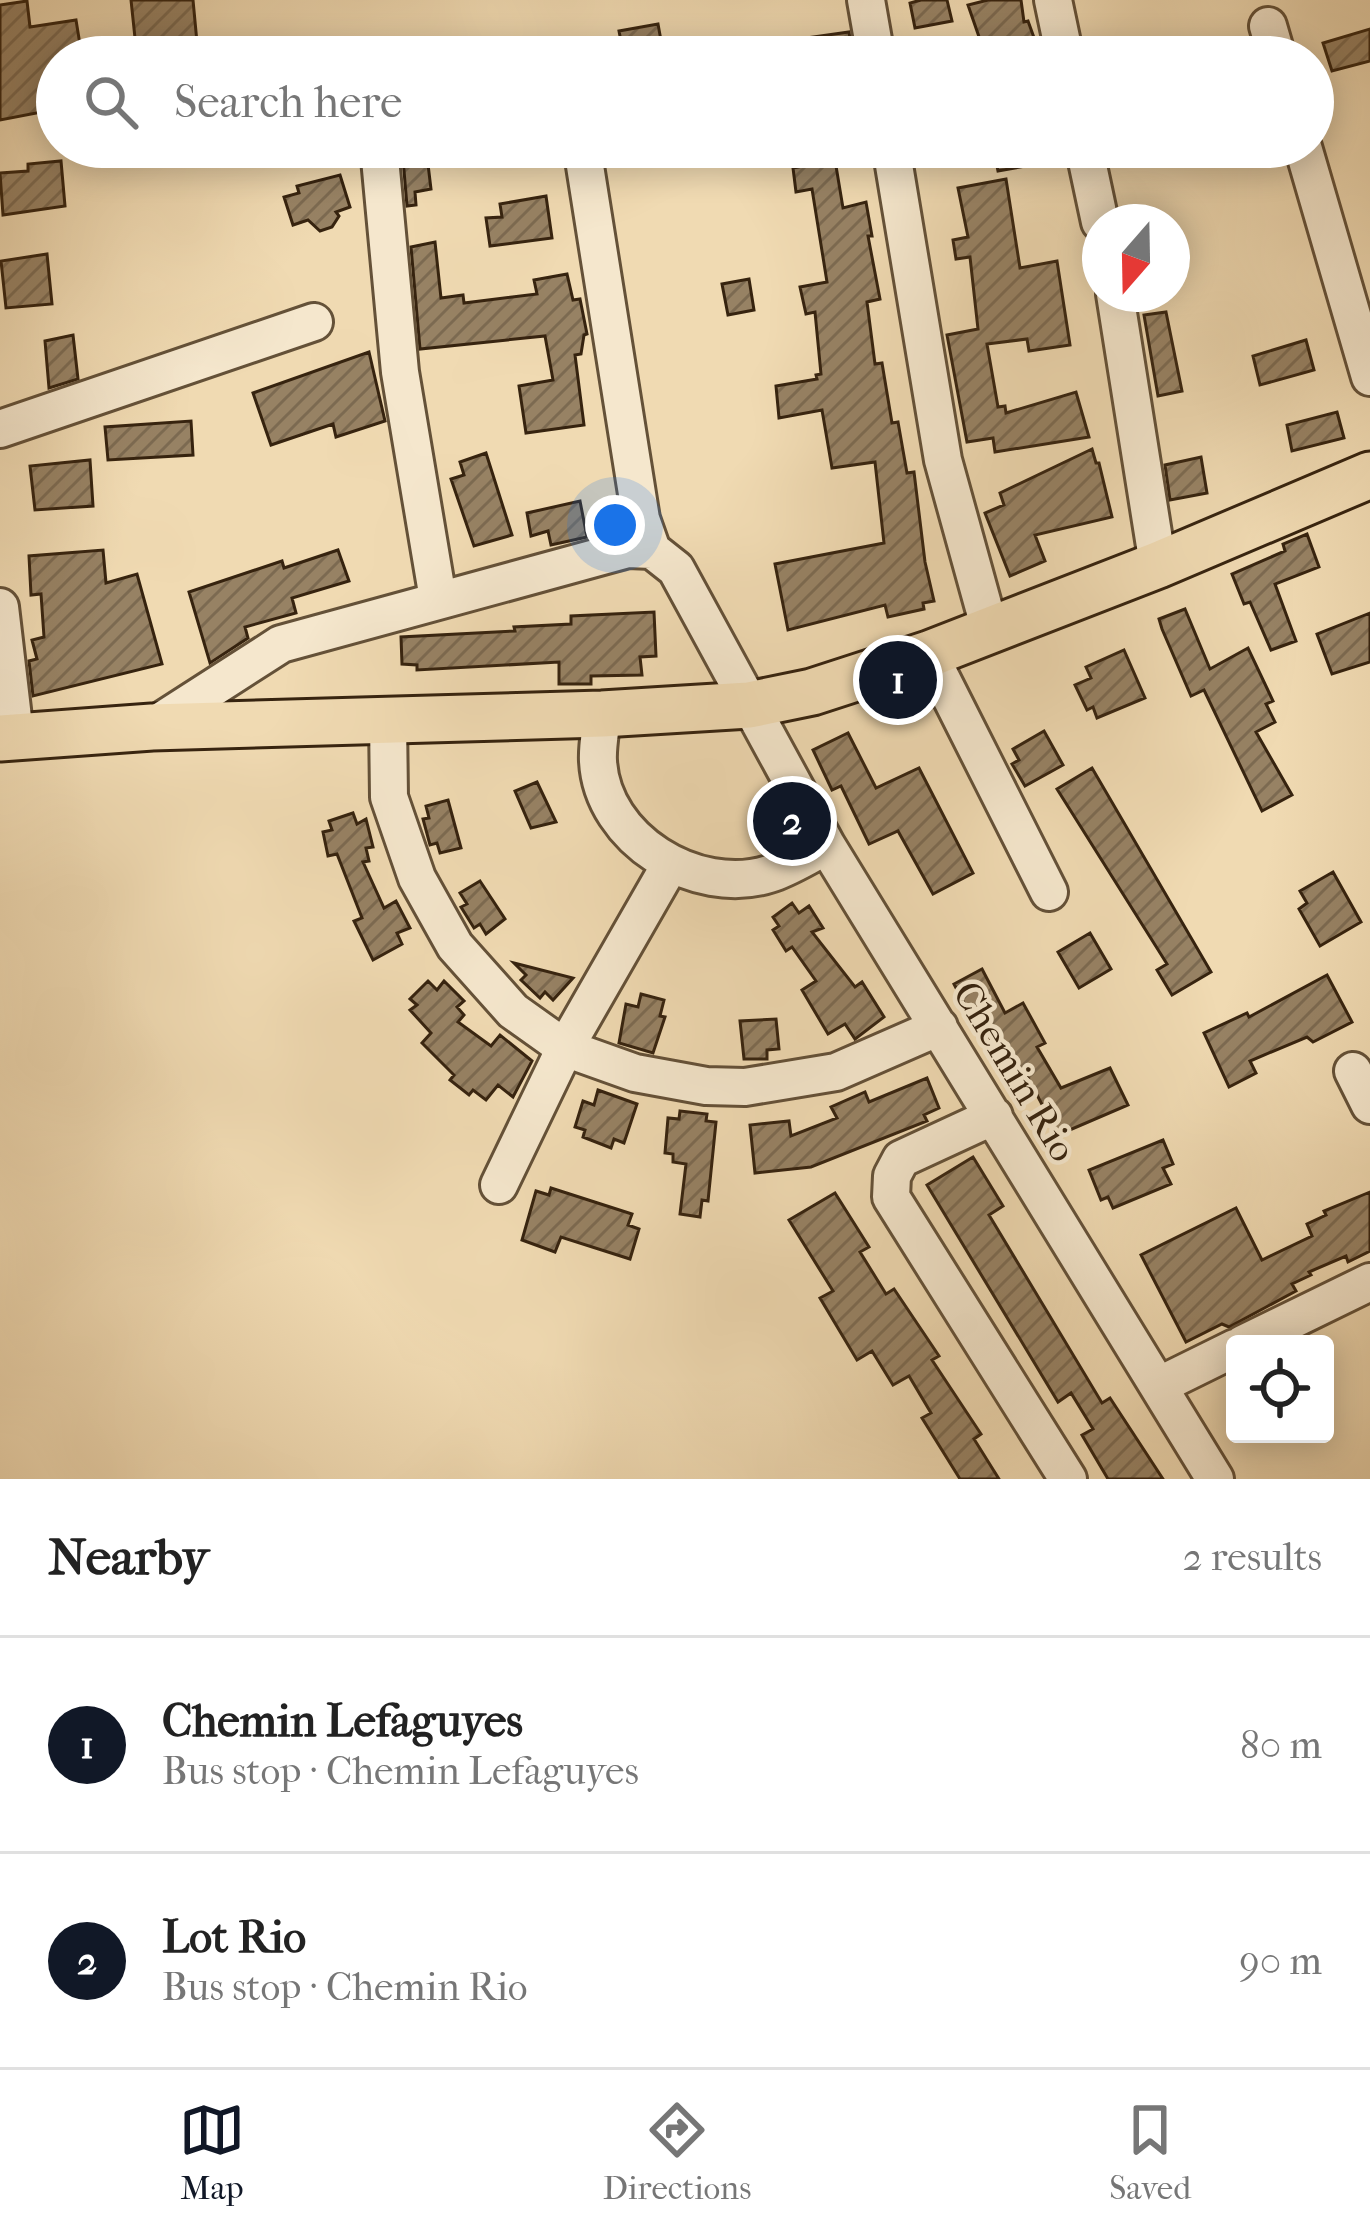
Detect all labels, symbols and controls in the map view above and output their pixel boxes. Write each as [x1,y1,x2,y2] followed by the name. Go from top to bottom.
[36,36,1334,168] search box
[78,69,144,135] icon: search
[174,76,402,129] text: Search here
[1082,204,1190,312] north arrow
[585,495,645,555] your location
[859,635,937,725] pin: 1
[753,776,831,866] pin: 2
[944,973,1087,1170] street label: Chemin Rio
[1226,1335,1334,1443] map controls
[1226,1335,1334,1443] button: locate
[48,1527,209,1587] text: Nearby
[1183,1534,1322,1580] text: 2 results
[162,1695,523,1748] text: Chemin Lefaguyes
[80,1722,94,1768] text: 1
[1240,1722,1322,1768] text: 80 m
[162,1748,639,1794] text: Bus stop · Chemin Lefaguyes
[162,1911,306,1964] text: Lot Rio
[77,1938,97,1984] text: 2
[1239,1938,1322,1984] text: 90 m
[162,1964,528,2010] text: Bus stop · Chemin Rio
[179,2097,245,2208] tab: Map
[603,2097,751,2208] tab: Directions
[1109,2097,1191,2208] tab: Saved

